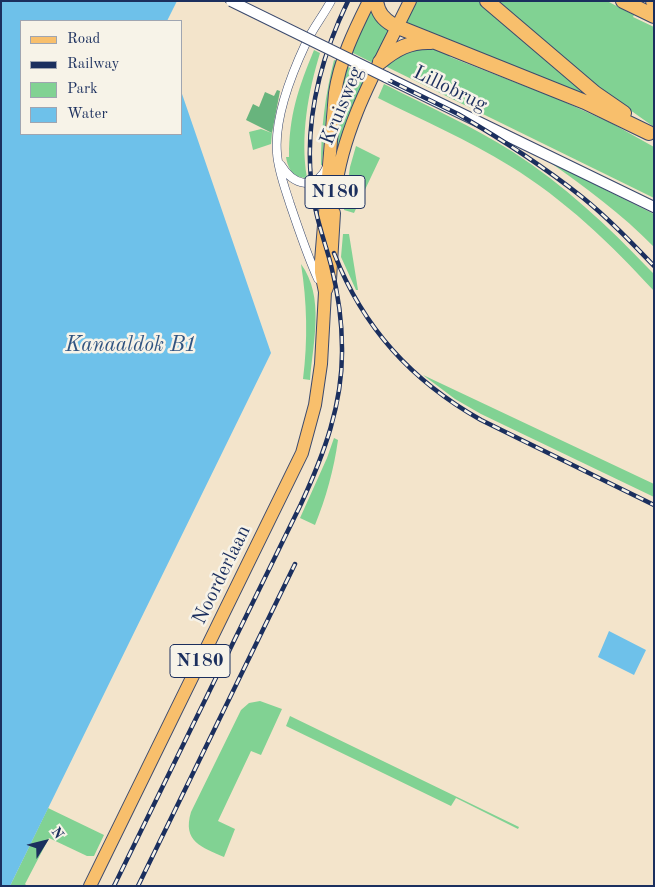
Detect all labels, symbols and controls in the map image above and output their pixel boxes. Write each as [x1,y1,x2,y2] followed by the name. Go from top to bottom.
[20,20,182,135] legend
[67,32,100,47] text: Road
[67,57,120,72] text: Railway
[409,61,491,117] street label: Lillobrug
[315,63,369,149] street label: Kruisweg
[67,82,98,97] text: Park
[67,107,108,122] text: Water
[305,176,365,208] road number: N180
[65,332,197,358] water label: Kanaaldok B1
[188,522,256,628] street label: Noorderlaan
[170,644,230,678] road number: N180
[20,817,70,867] north arrow
[48,825,66,842] text: N

